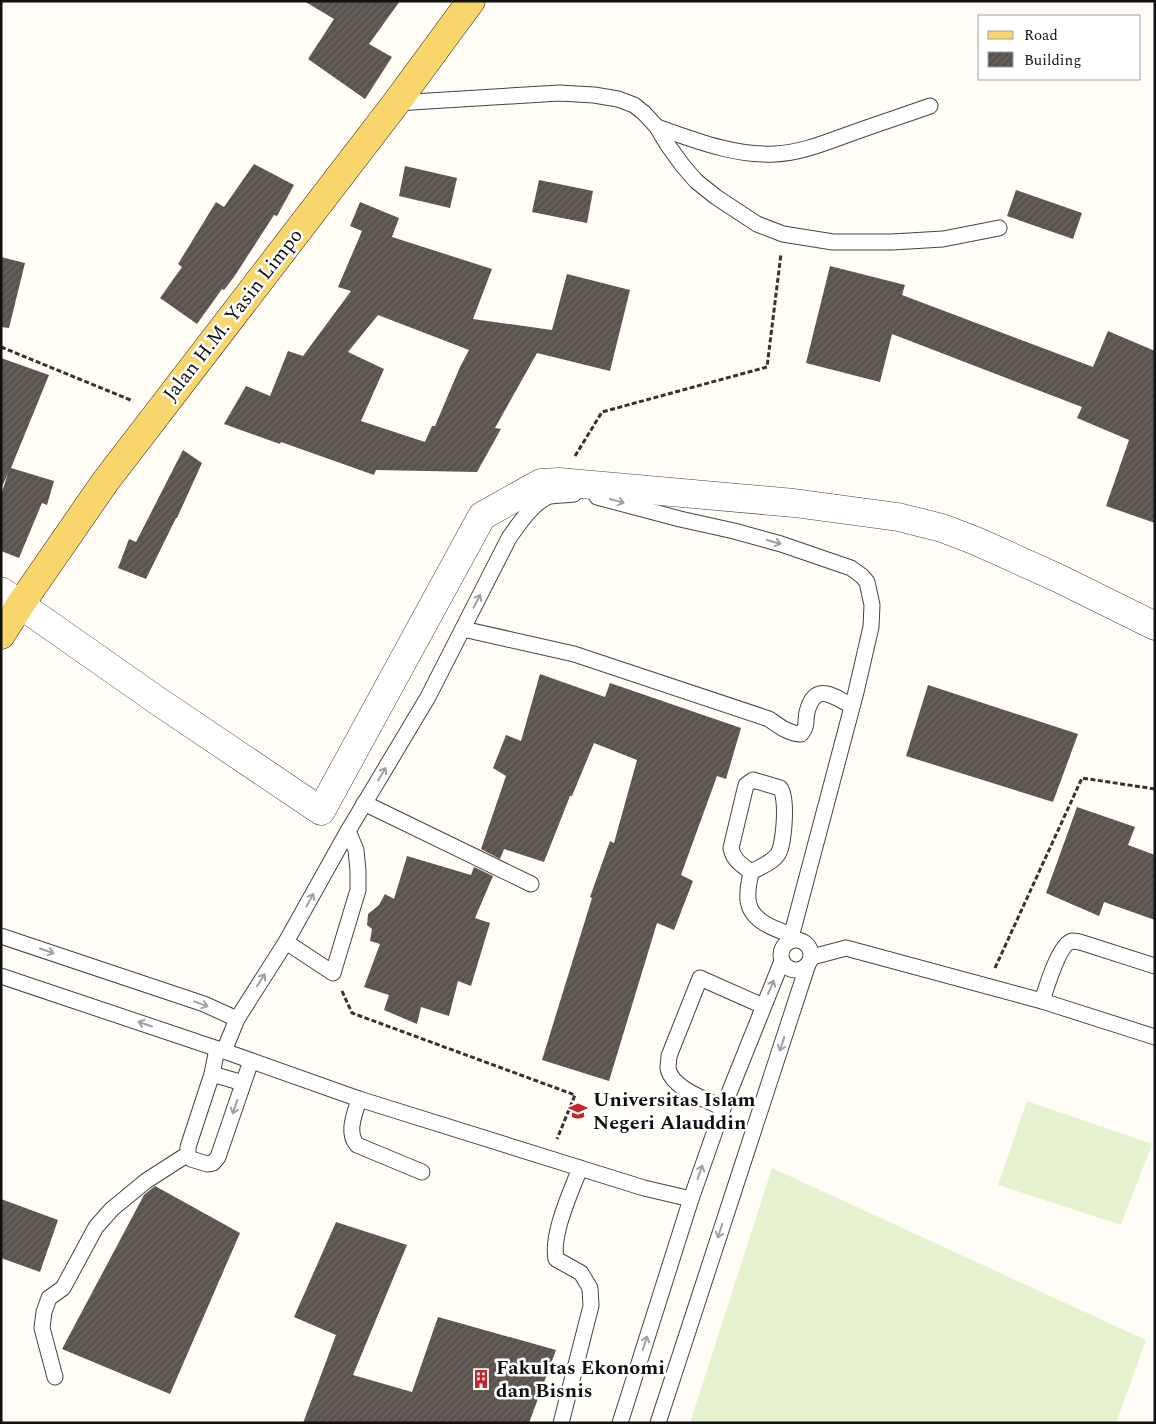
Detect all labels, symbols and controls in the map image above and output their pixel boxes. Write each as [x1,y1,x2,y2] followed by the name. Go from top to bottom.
[978,15,1141,80] legend
[1024,24,1058,47] text: Road
[1024,49,1081,72] text: Building
[156,222,310,408] street label: Jalan H.M. Yasin Limpo
[608,497,624,506] one-way arrow
[765,538,781,548] one-way arrow
[472,594,482,609] one-way arrow
[377,768,387,782] one-way arrow
[305,893,315,907] one-way arrow
[39,947,55,956] one-way arrow
[257,974,267,988] one-way arrow
[767,980,777,995] one-way arrow
[193,1000,208,1009] one-way arrow
[137,1019,153,1028] one-way arrow
[777,1036,786,1051] one-way arrow
[593,1085,756,1138] place label: Universitas Islam Negeri Alauddin
[230,1099,239,1114] one-way arrow
[567,1100,589,1122] school or university icon: Universitas Islam Negeri Alauddin
[696,1164,705,1180] one-way arrow
[715,1223,724,1239] one-way arrow
[641,1335,651,1351] one-way arrow
[496,1353,665,1406] place label: Fakultas Ekonomi dan Bisnis
[470,1368,492,1390] building icon: Fakultas Ekonomi dan Bisnis

